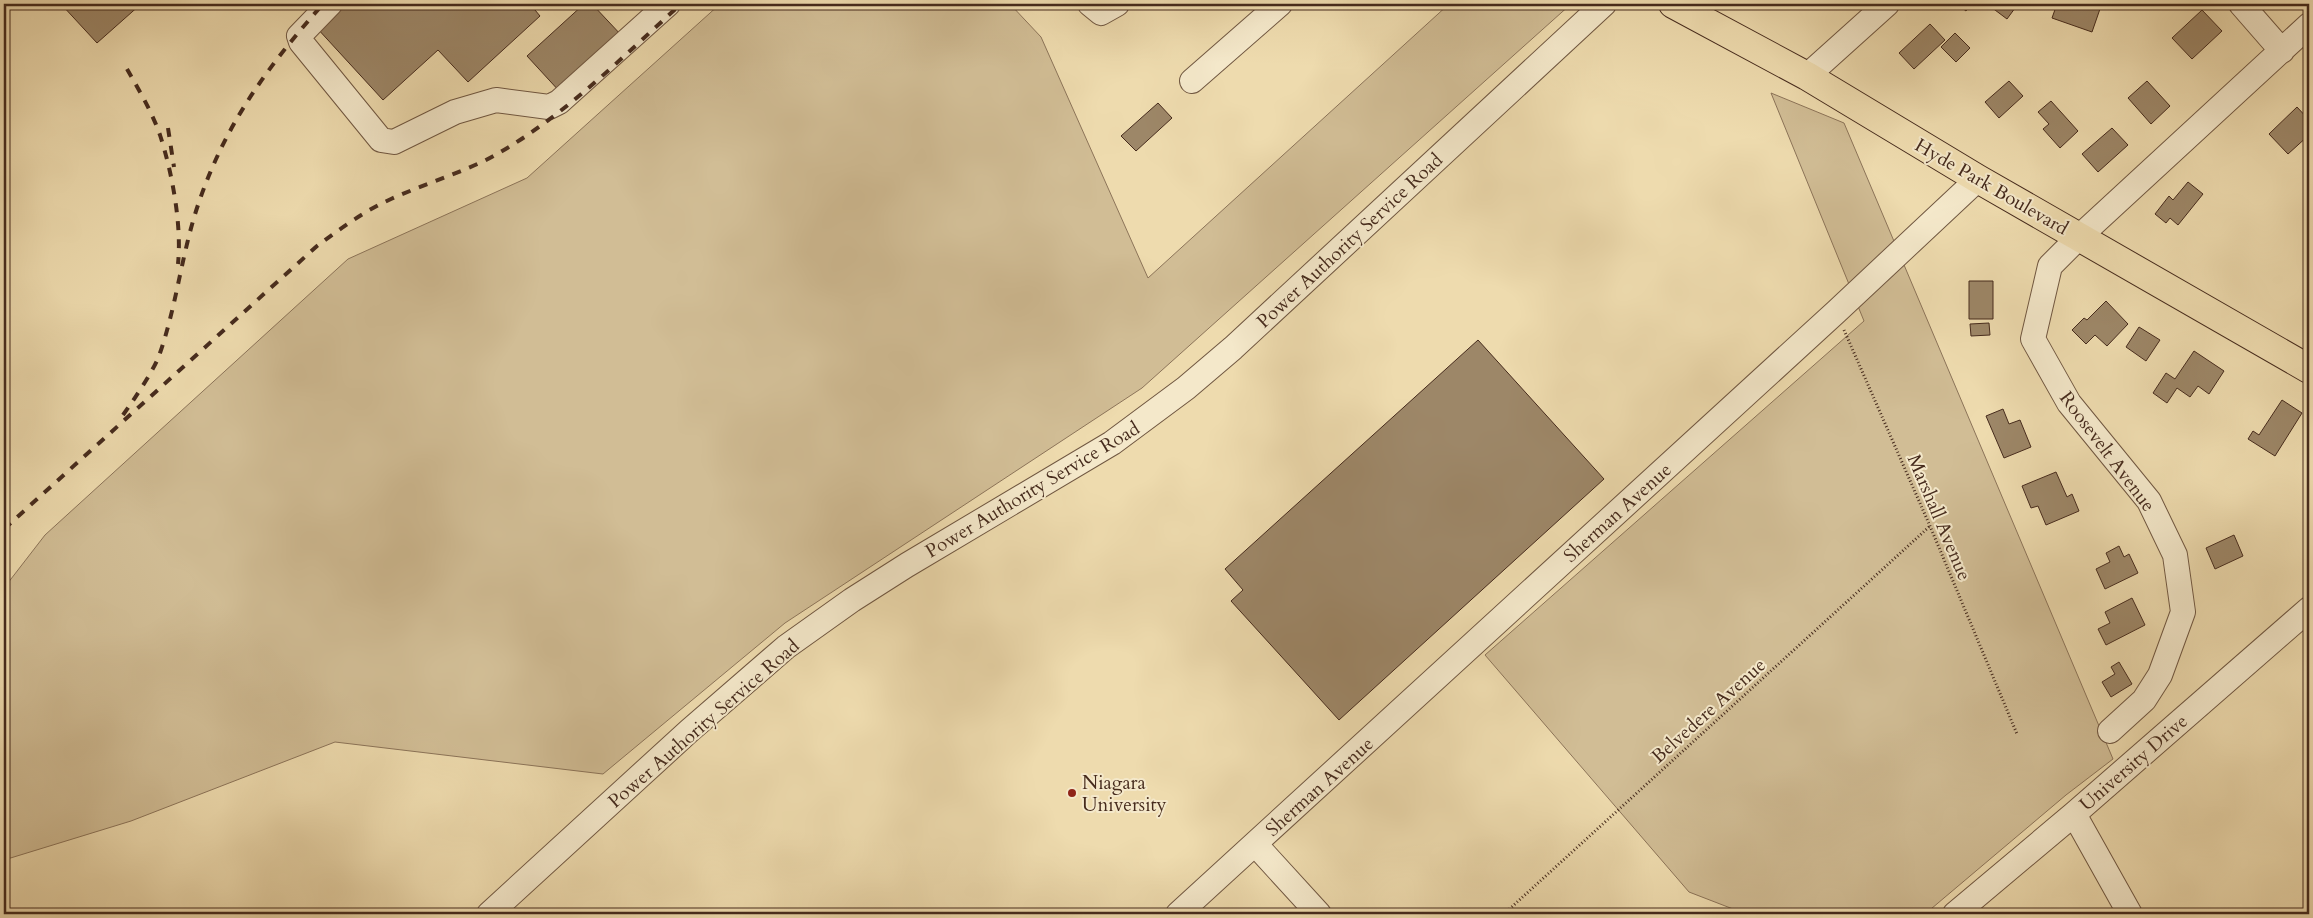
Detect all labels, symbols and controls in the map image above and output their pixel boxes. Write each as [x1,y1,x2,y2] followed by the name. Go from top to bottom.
[1910,132,2073,241] street label: Hyde Park Boulevard
[1251,147,1448,334] street label: Power Authority Service Road
[2053,386,2161,517] street label: Roosevelt Avenue
[921,415,1144,564] street label: Power Authority Service Road
[1901,450,1977,584] street label: Marshall Avenue
[1558,457,1677,568] street label: Sherman Avenue
[602,633,805,814] street label: Power Authority Service Road
[1646,652,1771,769] street label: Belvedere Avenue
[2074,708,2193,817] street label: University Drive
[1260,731,1379,842] street label: Sherman Avenue
[1082,770,1167,818] place label: Niagara University
[1066,787,1078,799] marker: Niagara University

